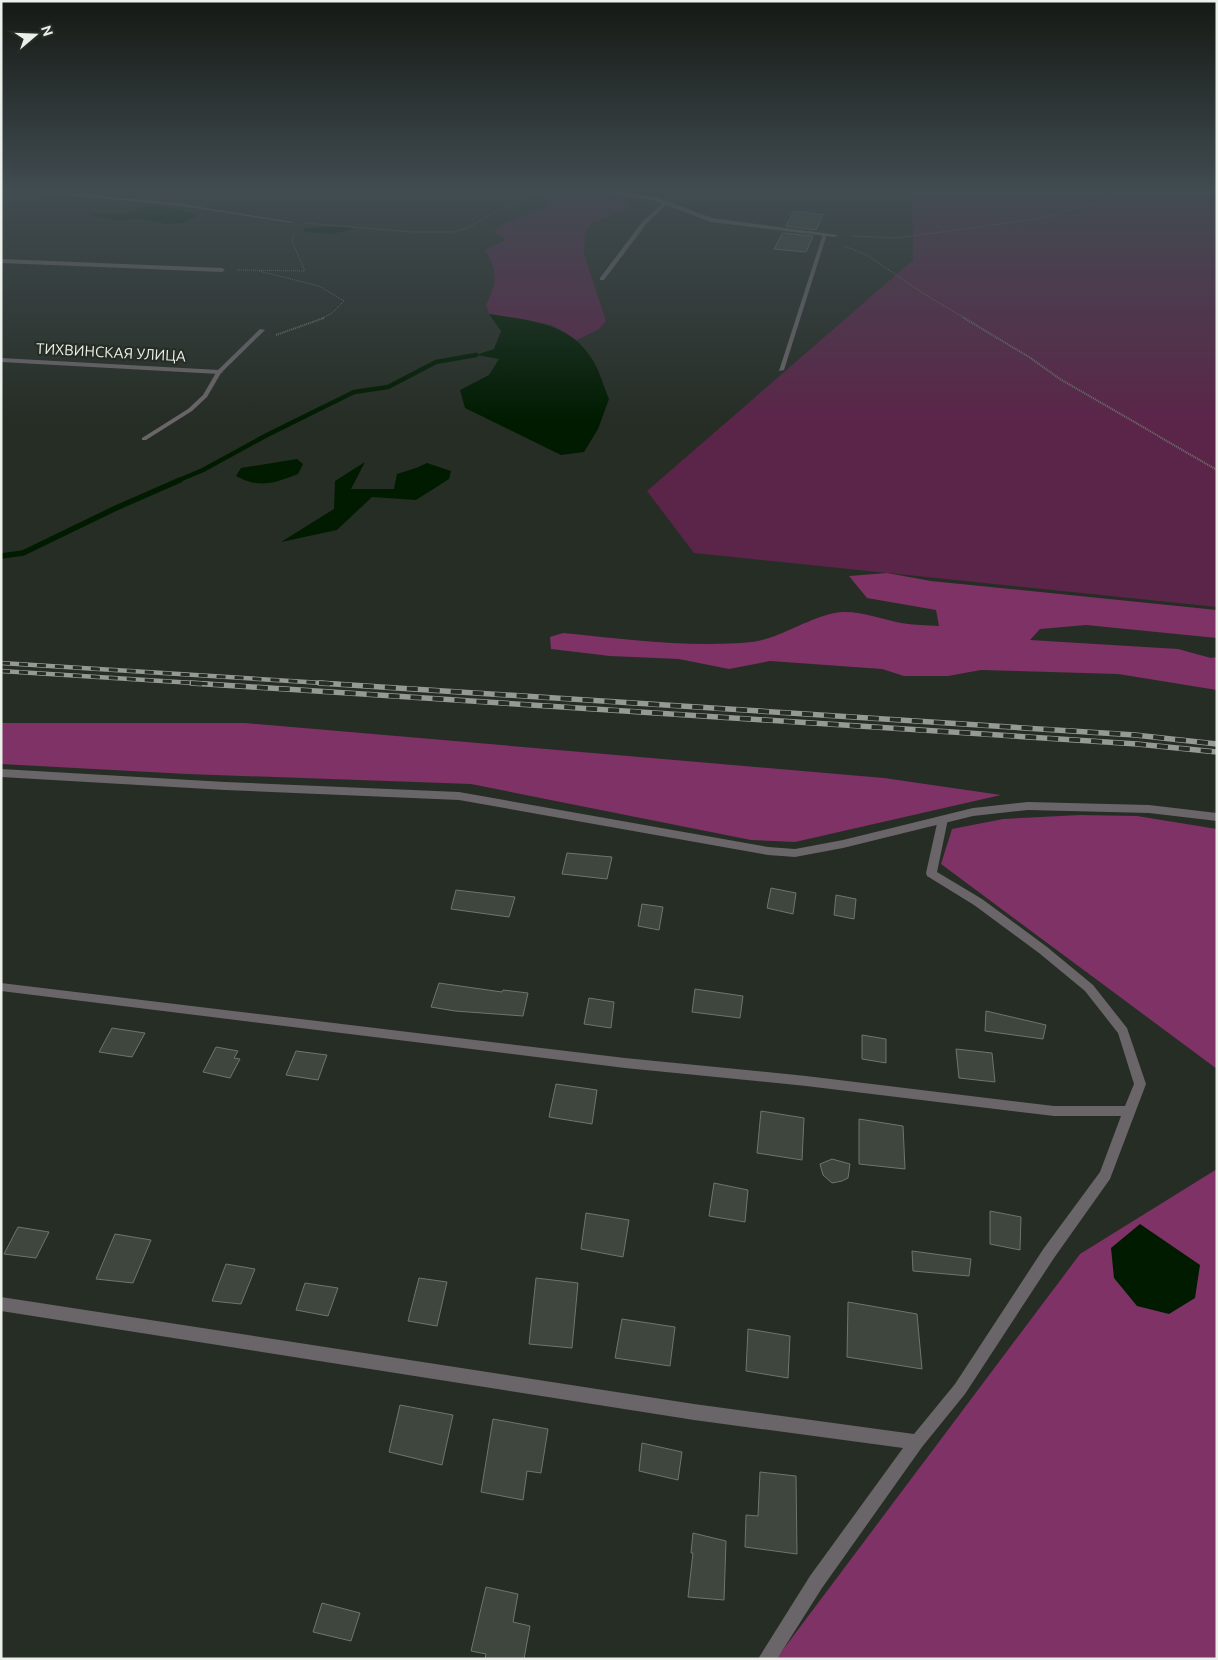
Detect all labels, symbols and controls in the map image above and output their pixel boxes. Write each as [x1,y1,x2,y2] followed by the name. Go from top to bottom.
[10,10,60,60] north arrow
[38,23,57,38] text: N
[36,340,187,364] street label: ТИХВИНСКАЯ УЛИЦА

